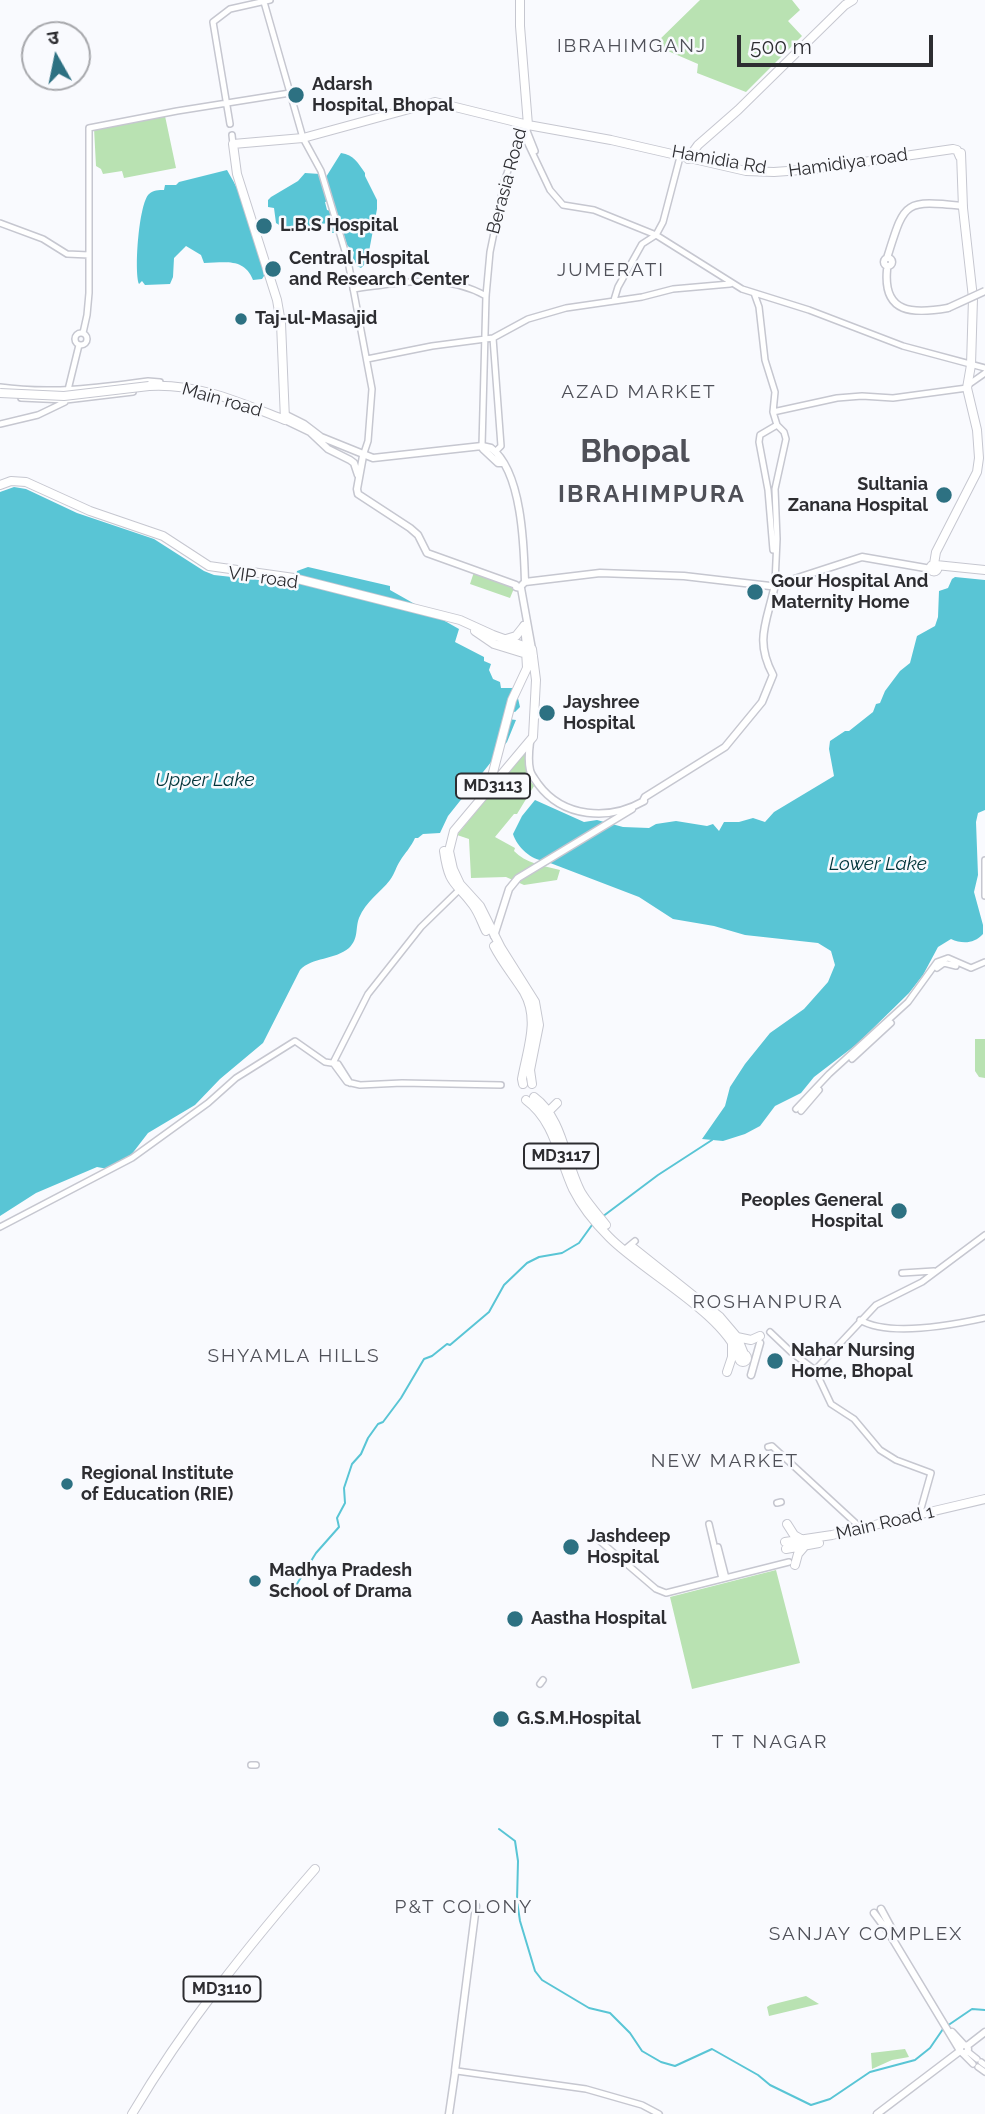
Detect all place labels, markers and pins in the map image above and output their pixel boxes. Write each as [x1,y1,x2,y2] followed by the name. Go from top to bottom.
[312,74,454,116] place label: Adarsh Hospital, Bhopal
[286,85,306,105] marker: Adarsh Hospital, Bhopal
[280,215,398,237] place label: L.B.S Hospital
[254,216,274,236] marker: L.B.S Hospital
[289,248,469,290] place label: Central Hospital and Research Center
[263,259,283,279] marker: Central Hospital and Research Center
[255,308,377,330] place label: Taj-ul-Masajid
[233,311,249,327] marker: Taj-ul-Masajid
[788,474,928,516] place label: Sultania Zanana Hospital
[934,485,954,505] marker: Sultania Zanana Hospital
[771,571,928,614] place label: Gour Hospital And Maternity Home
[745,582,765,602] marker: Gour Hospital And Maternity Home
[563,692,639,734] place label: Jayshree Hospital
[537,703,557,723] marker: Jayshree Hospital
[741,1190,883,1232] place label: Peoples General Hospital
[889,1201,909,1221] marker: Peoples General Hospital
[791,1340,915,1382] place label: Nahar Nursing Home, Bhopal
[765,1351,785,1371] marker: Nahar Nursing Home, Bhopal
[81,1463,234,1506] place label: Regional Institute of Education (RIE)
[59,1476,75,1492] marker: Regional Institute of Education (RIE)
[587,1526,670,1568] place label: Jashdeep Hospital
[561,1537,581,1557] marker: Jashdeep Hospital
[269,1560,412,1602] place label: Madhya Pradesh School of Drama
[247,1573,263,1589] marker: Madhya Pradesh School of Drama
[531,1608,667,1630] place label: Aastha Hospital
[505,1609,525,1629] marker: Aastha Hospital
[517,1708,641,1730] place label: G.S.M.Hospital
[491,1709,511,1729] marker: G.S.M.Hospital

